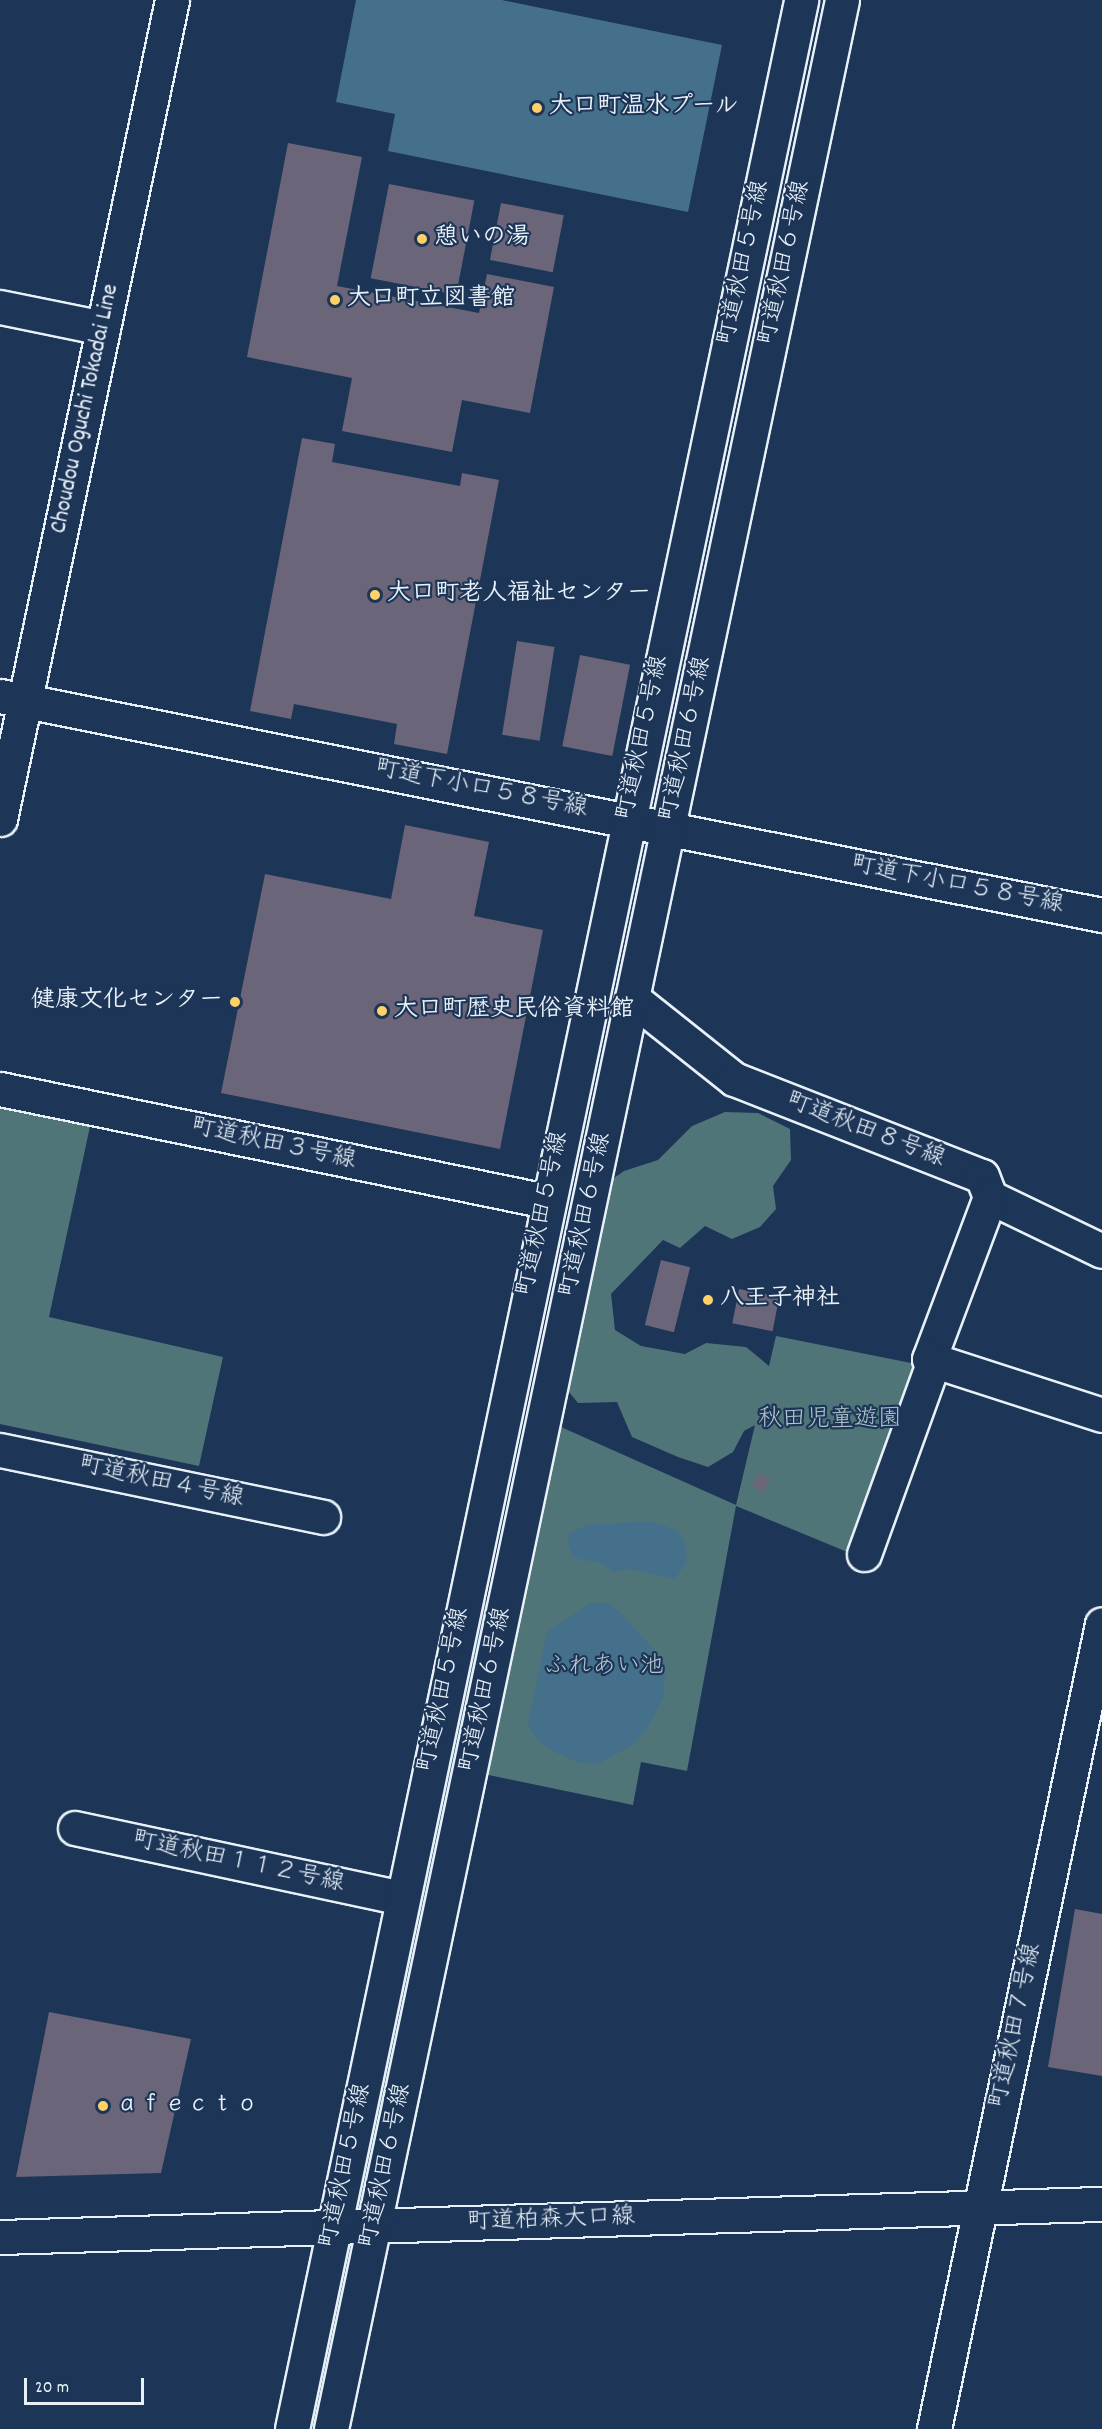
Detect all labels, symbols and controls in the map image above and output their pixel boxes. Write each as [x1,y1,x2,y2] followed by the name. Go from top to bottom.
[549,94,740,122] place label: 大口町温水プール
[530,101,544,115] marker: 大口町温水プール
[713,178,777,348] street label: 町道秋田５号線
[754,178,818,348] street label: 町道秋田６号線
[434,225,530,253] place label: 憩いの湯
[415,232,429,246] marker: 憩いの湯
[45,282,127,536] street label: Choudou Oguchi Tokadai Line
[347,286,515,314] place label: 大口町立図書館
[328,293,342,307] marker: 大口町立図書館
[387,581,651,609] place label: 大口町老人福祉センター
[368,588,382,602] marker: 大口町老人福祉センター
[612,653,676,823] street label: 町道秋田５号線
[655,654,719,824] street label: 町道秋田６号線
[372,755,590,825] street label: 町道下小口５８号線
[848,851,1066,921] street label: 町道下小口５８号線
[31,988,223,1016] place label: 健康文化センター
[228,995,242,1009] marker: 健康文化センター
[394,997,634,1025] place label: 大口町歴史民俗資料館
[375,1004,389,1018] marker: 大口町歴史民俗資料館
[781,1087,949,1175] street label: 町道秋田８号線
[188,1113,358,1177] street label: 町道秋田３号線
[512,1129,576,1299] street label: 町道秋田５号線
[555,1130,619,1300] street label: 町道秋田６号線
[720,1286,840,1314] place label: 八王子神社
[701,1293,715,1307] marker: 八王子神社
[758,1407,902,1435] park label: 秋田児童遊園
[76,1451,246,1515] street label: 町道秋田４号線
[413,1605,477,1775] street label: 町道秋田５号線
[455,1605,519,1775] street label: 町道秋田６号線
[544,1654,664,1682] park label: ふれあい池
[129,1826,347,1900] street label: 町道秋田１１２号線
[985,1941,1049,2111] street label: 町道秋田７号線
[315,2081,379,2251] street label: 町道秋田５号線
[355,2081,419,2251] street label: 町道秋田６号線
[115,2092,259,2120] place label: ａｆｅｃｔｏ
[96,2099,110,2113] marker: ａｆｅｃｔｏ
[467,2204,635,2238] street label: 町道柏森大口線
[27,2366,147,2404] scale bar
[35,2376,69,2401] text: 20 m

